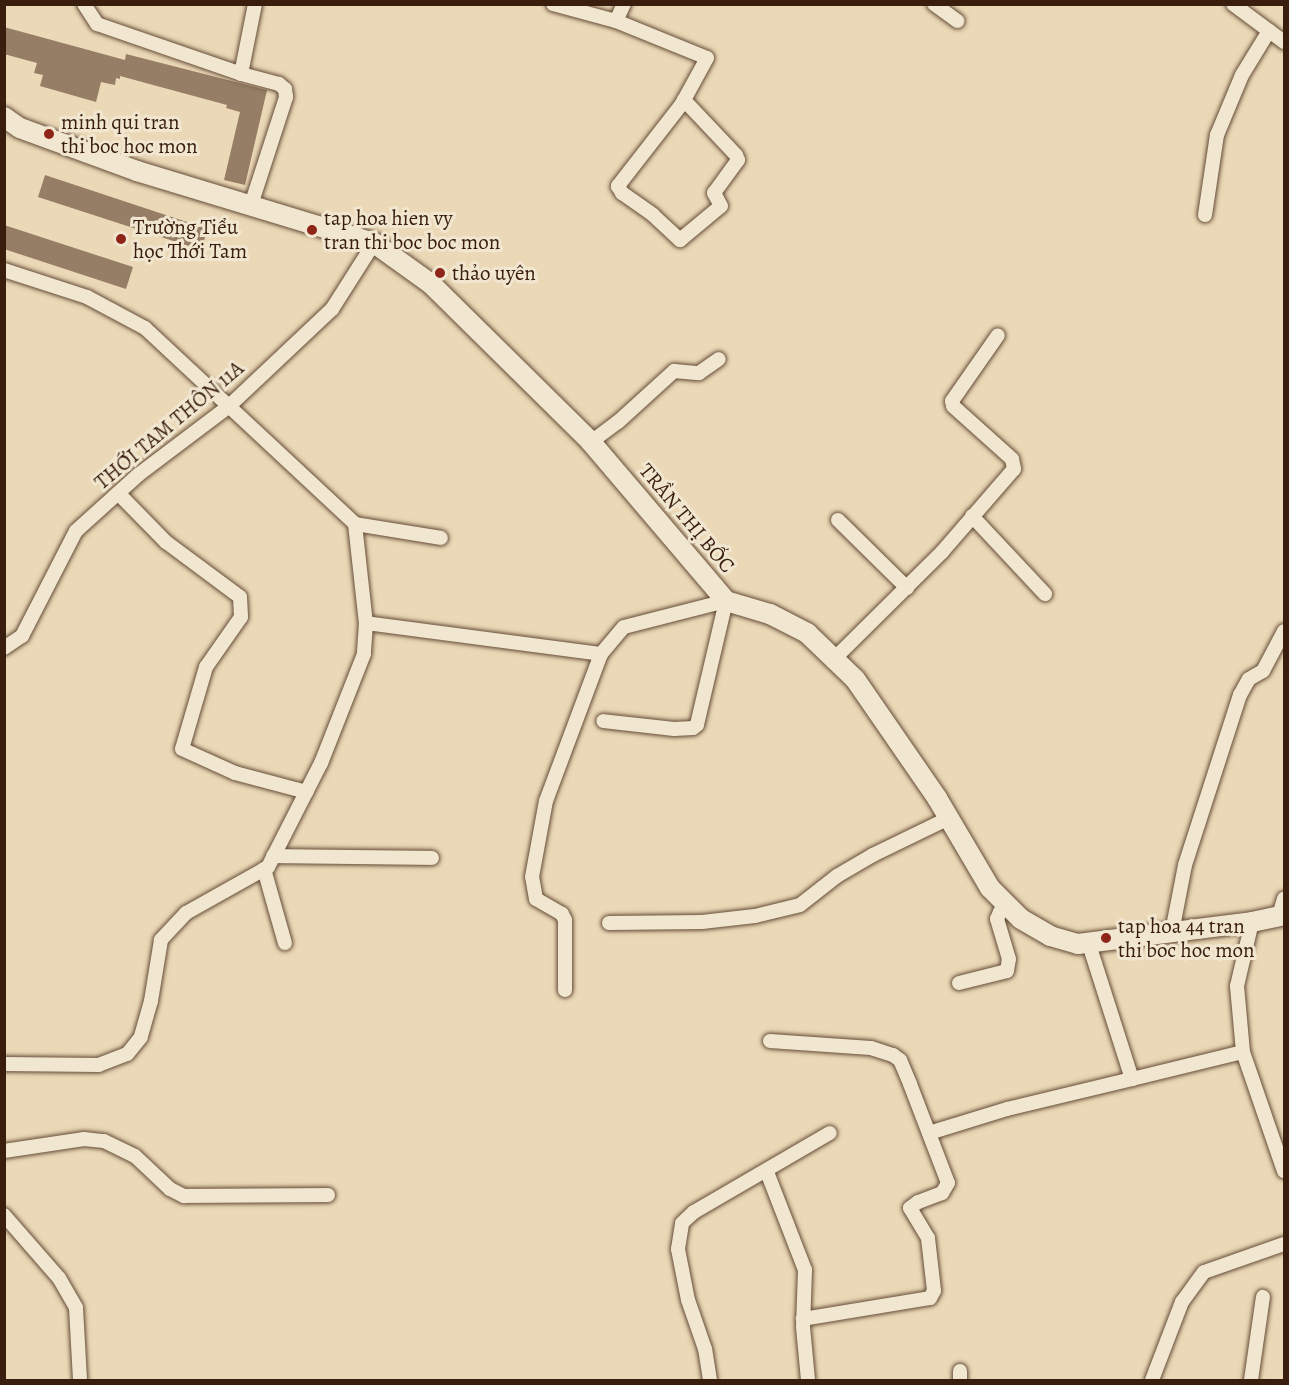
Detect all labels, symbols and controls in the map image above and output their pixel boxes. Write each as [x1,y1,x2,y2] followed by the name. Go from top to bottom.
[61,109,198,159] place label: minh qui tran thi boc hoc mon
[42,127,56,141] marker: minh qui tran thi boc hoc mon
[324,205,500,255] place label: tap hoa hien vy tran thi boc boc mon
[133,214,247,264] place label: Trường Tiểu học Thới Tam
[305,223,319,237] marker: tap hoa hien vy tran thi boc boc mon
[114,232,128,246] marker: Trường Tiểu học Thới Tam
[452,260,536,286] place label: thảo uyên
[433,266,447,280] marker: thảo uyên
[89,355,249,495] street label: THỚI TAM THÔN 11A
[634,458,740,578] street label: TRẦN THỊ BỐC
[1118,913,1255,963] place label: tap hoa 44 tran thi boc hoc mon
[1099,931,1113,945] marker: tap hoa 44 tran thi boc hoc mon

